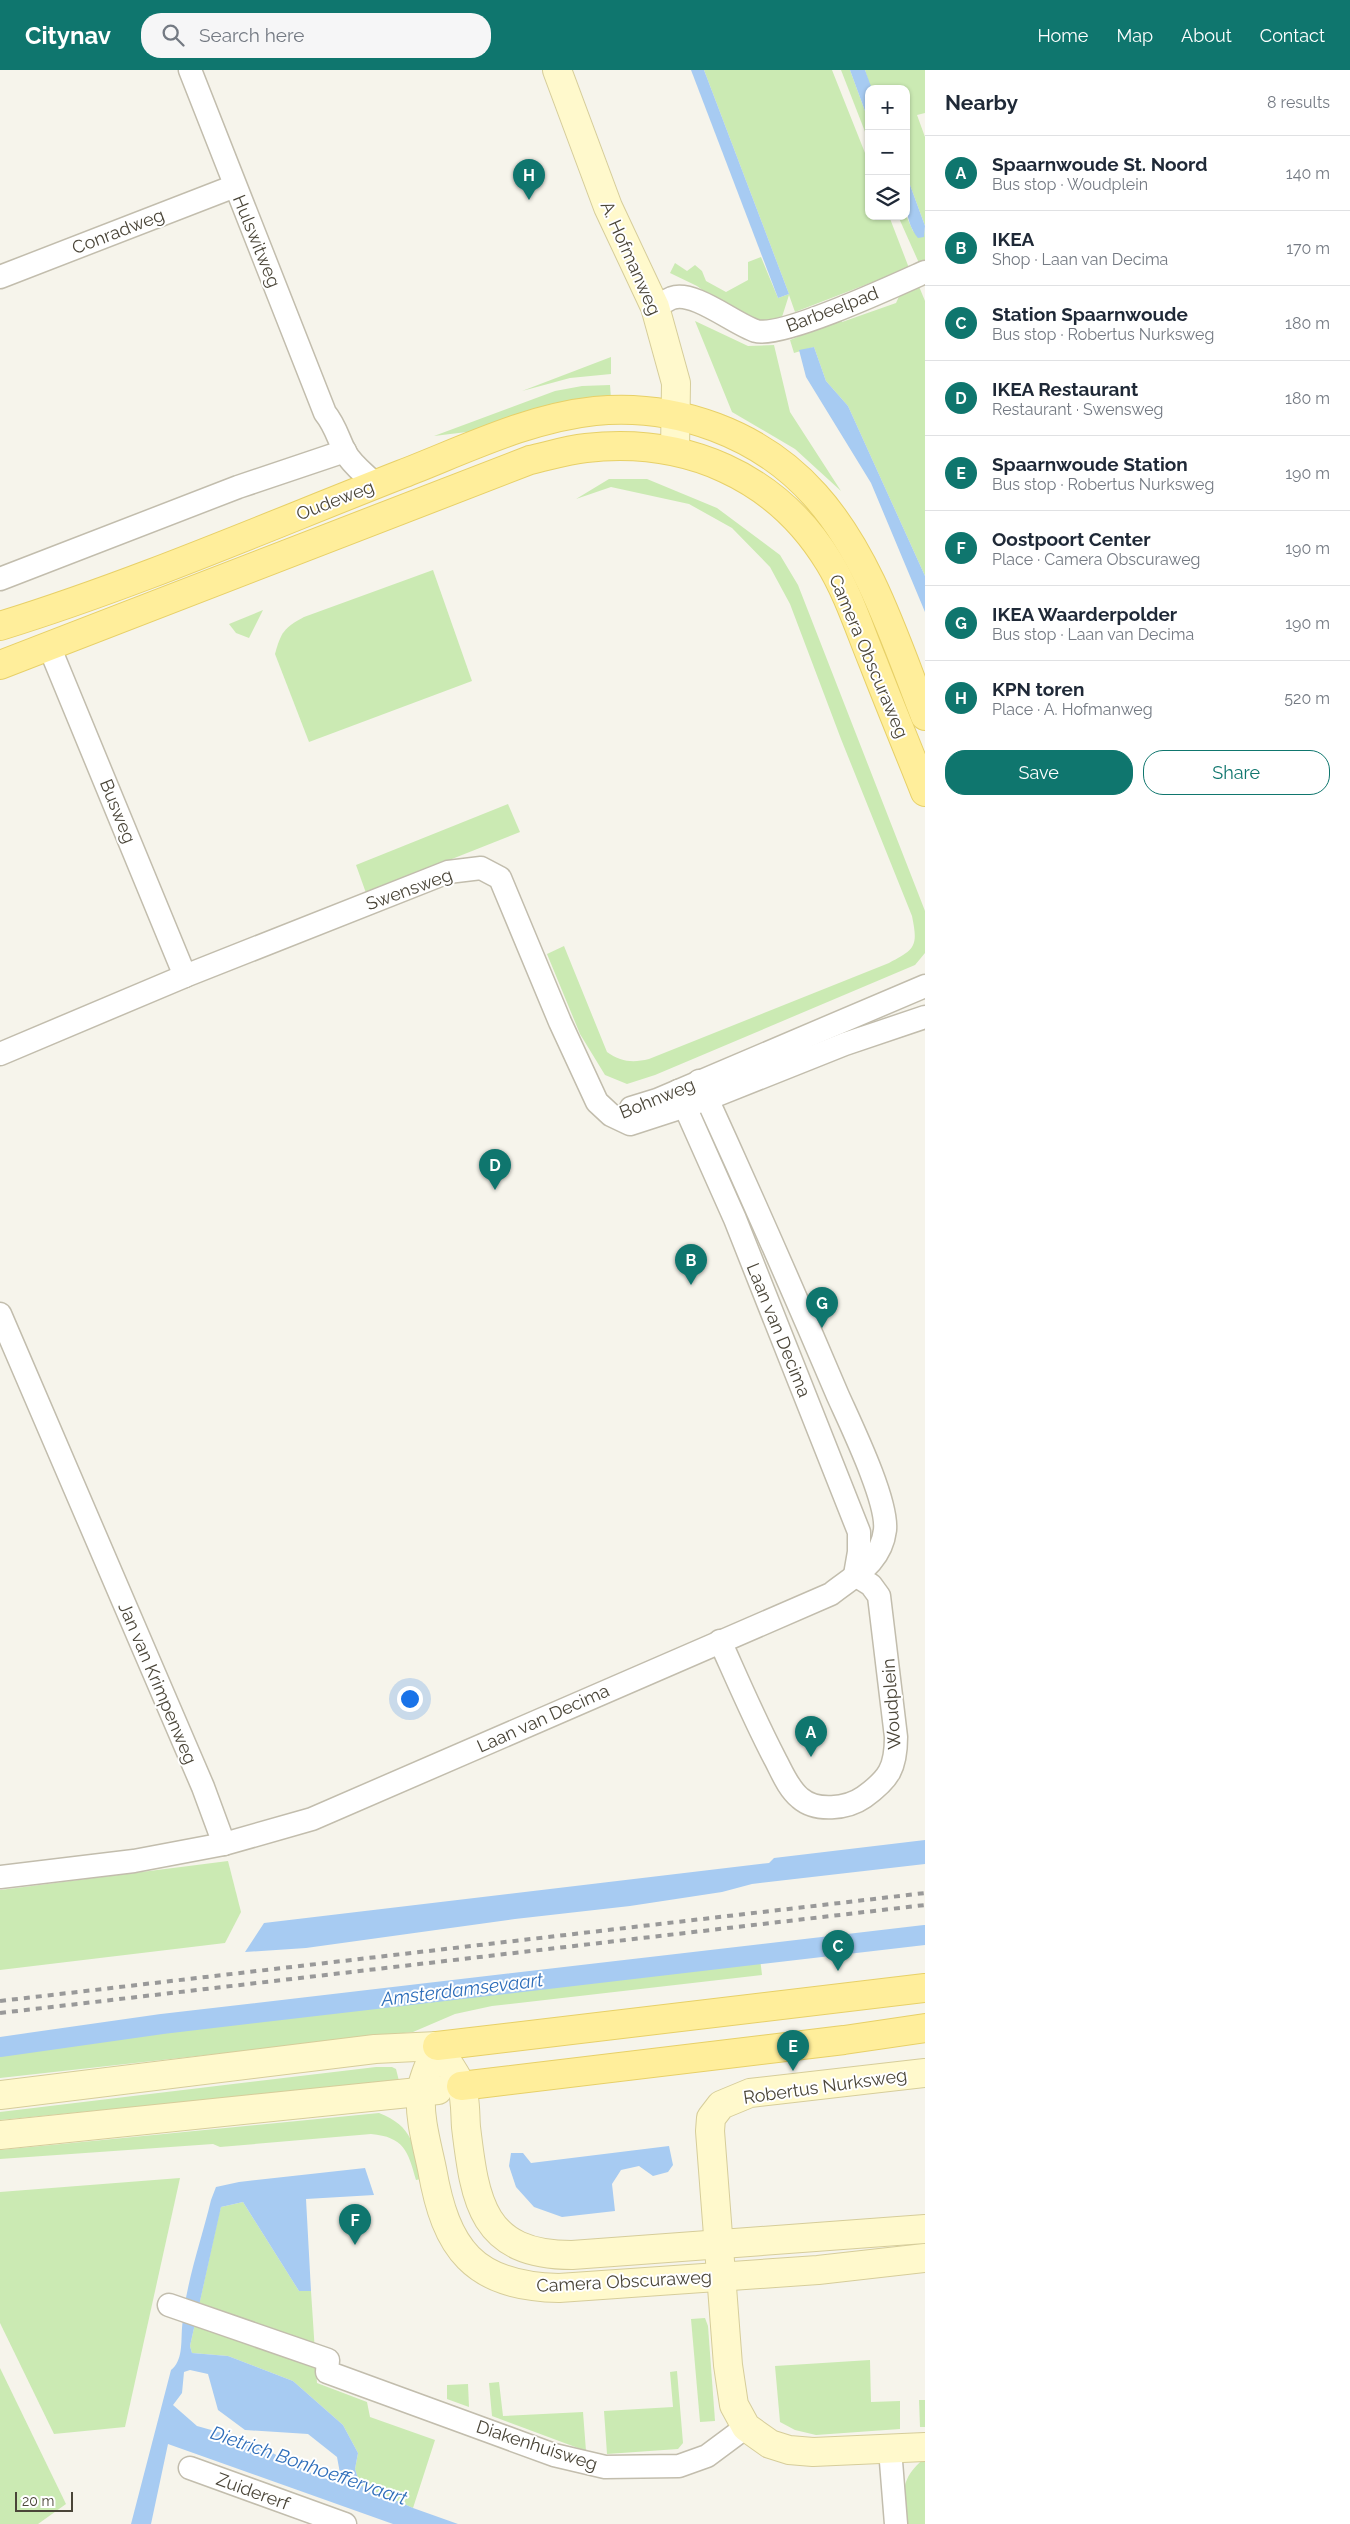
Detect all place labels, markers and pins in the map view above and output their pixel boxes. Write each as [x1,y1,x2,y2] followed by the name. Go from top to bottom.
[513,159,545,200] pin: H
[479,1149,511,1190] pin: D
[675,1244,707,1285] pin: B
[806,1287,838,1328] pin: G
[795,1716,827,1757] pin: A
[822,1930,854,1971] pin: C
[777,2030,809,2071] pin: E
[339,2204,371,2245] pin: F

